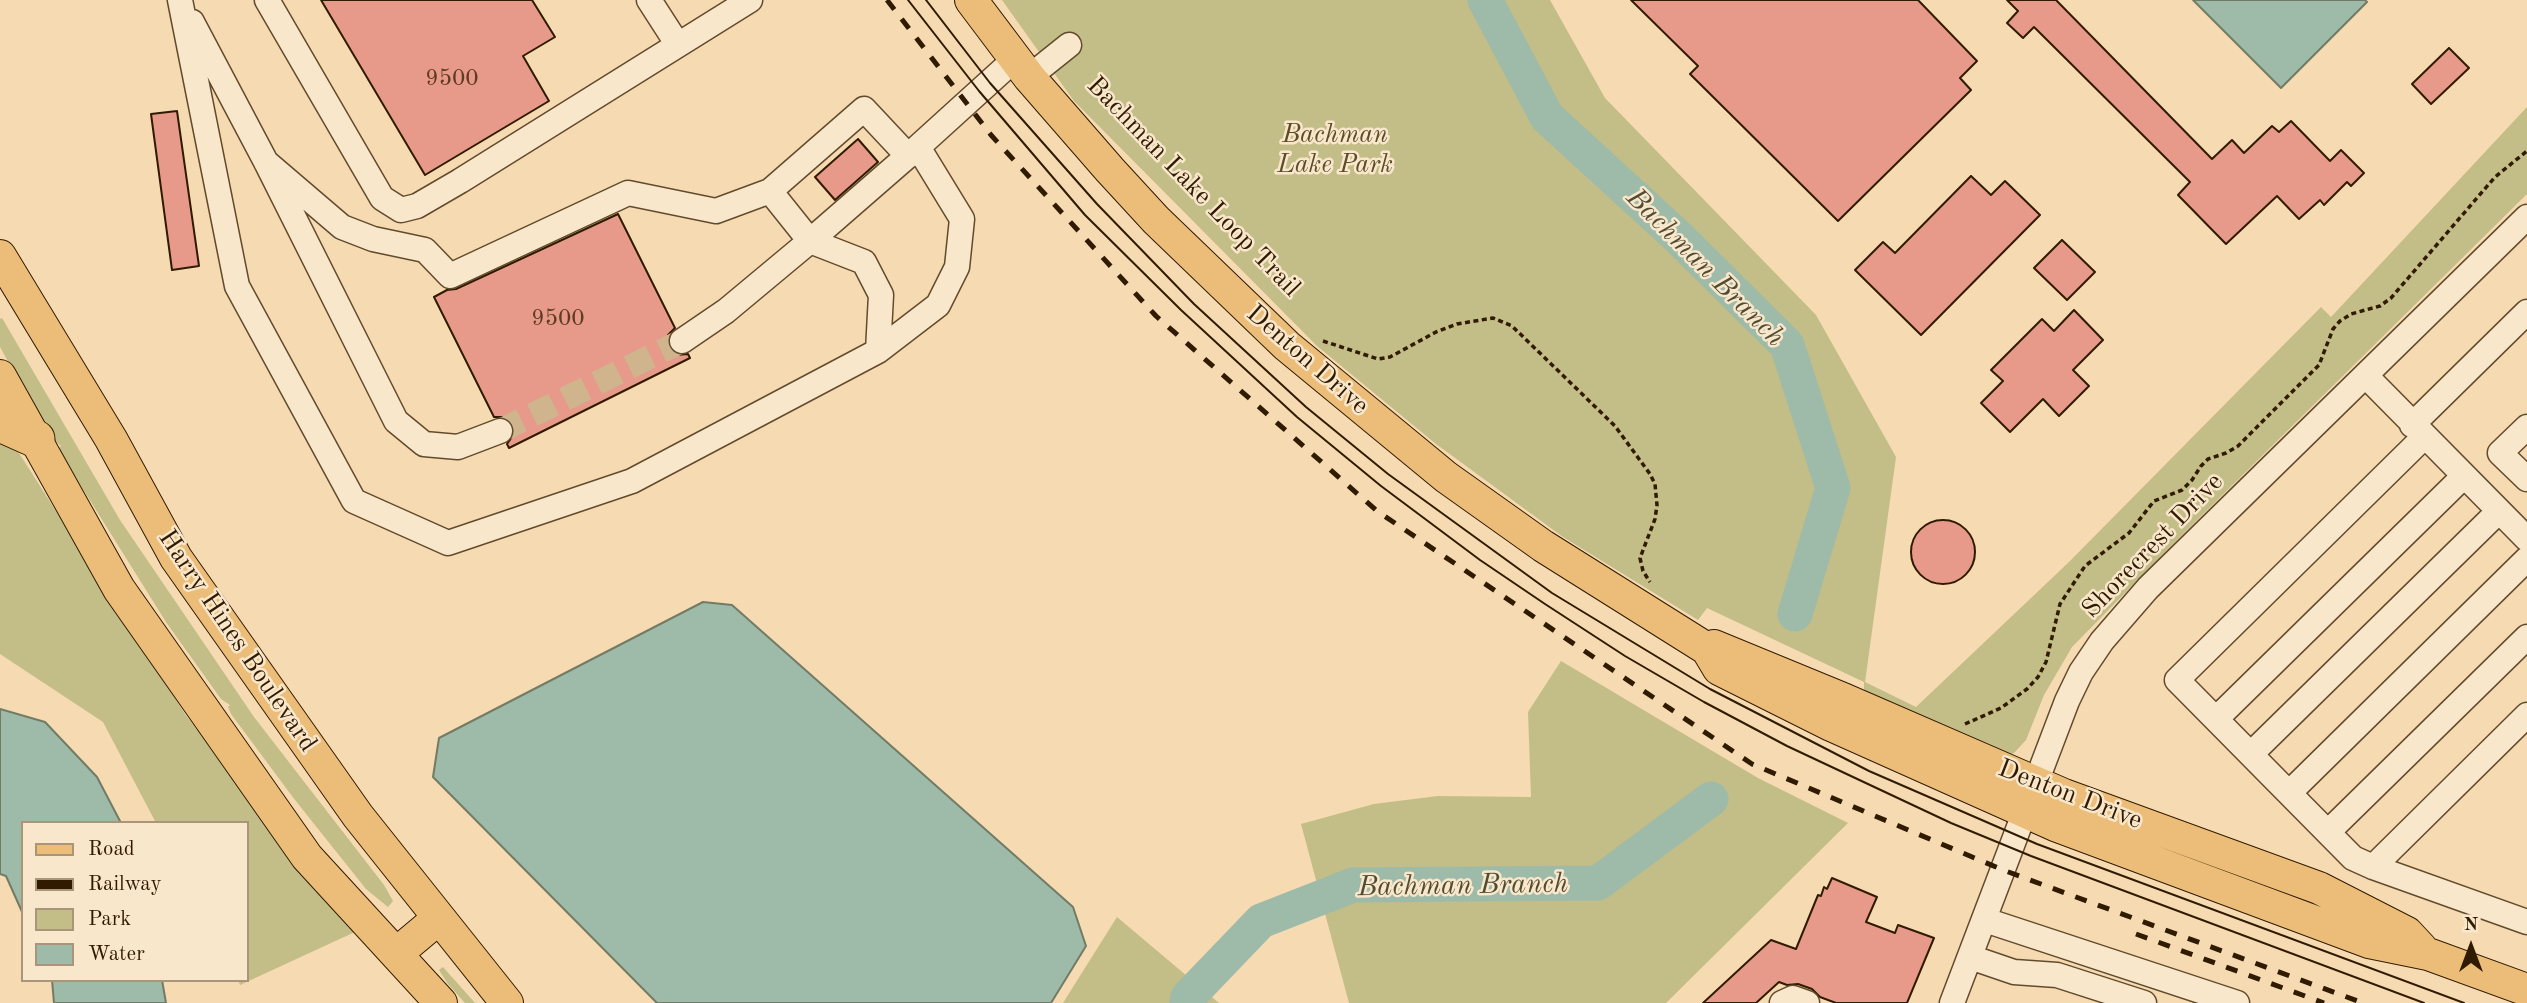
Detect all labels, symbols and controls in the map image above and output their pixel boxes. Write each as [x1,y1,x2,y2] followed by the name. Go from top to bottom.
[425,65,479,93] house number: 9500
[1080,70,1306,304] street label: Bachman Lake Loop Trail
[1277,119,1393,180] park label: Bachman Lake Park
[1619,182,1791,354] water label: Bachman Branch
[1239,298,1375,422] street label: Denton Drive
[531,305,585,333] house number: 9500
[2076,467,2230,625] street label: Shorecrest Drive
[151,524,323,758] street label: Harry Hines Boulevard
[1993,753,2147,837] street label: Denton Drive
[21,821,248,982] legend
[88,839,135,860] text: Road
[1357,867,1569,905] water label: Bachman Branch
[88,874,162,895] text: Railway
[88,909,131,930] text: Park
[2436,912,2506,982] north arrow
[2464,916,2478,935] text: N
[88,944,145,965] text: Water

